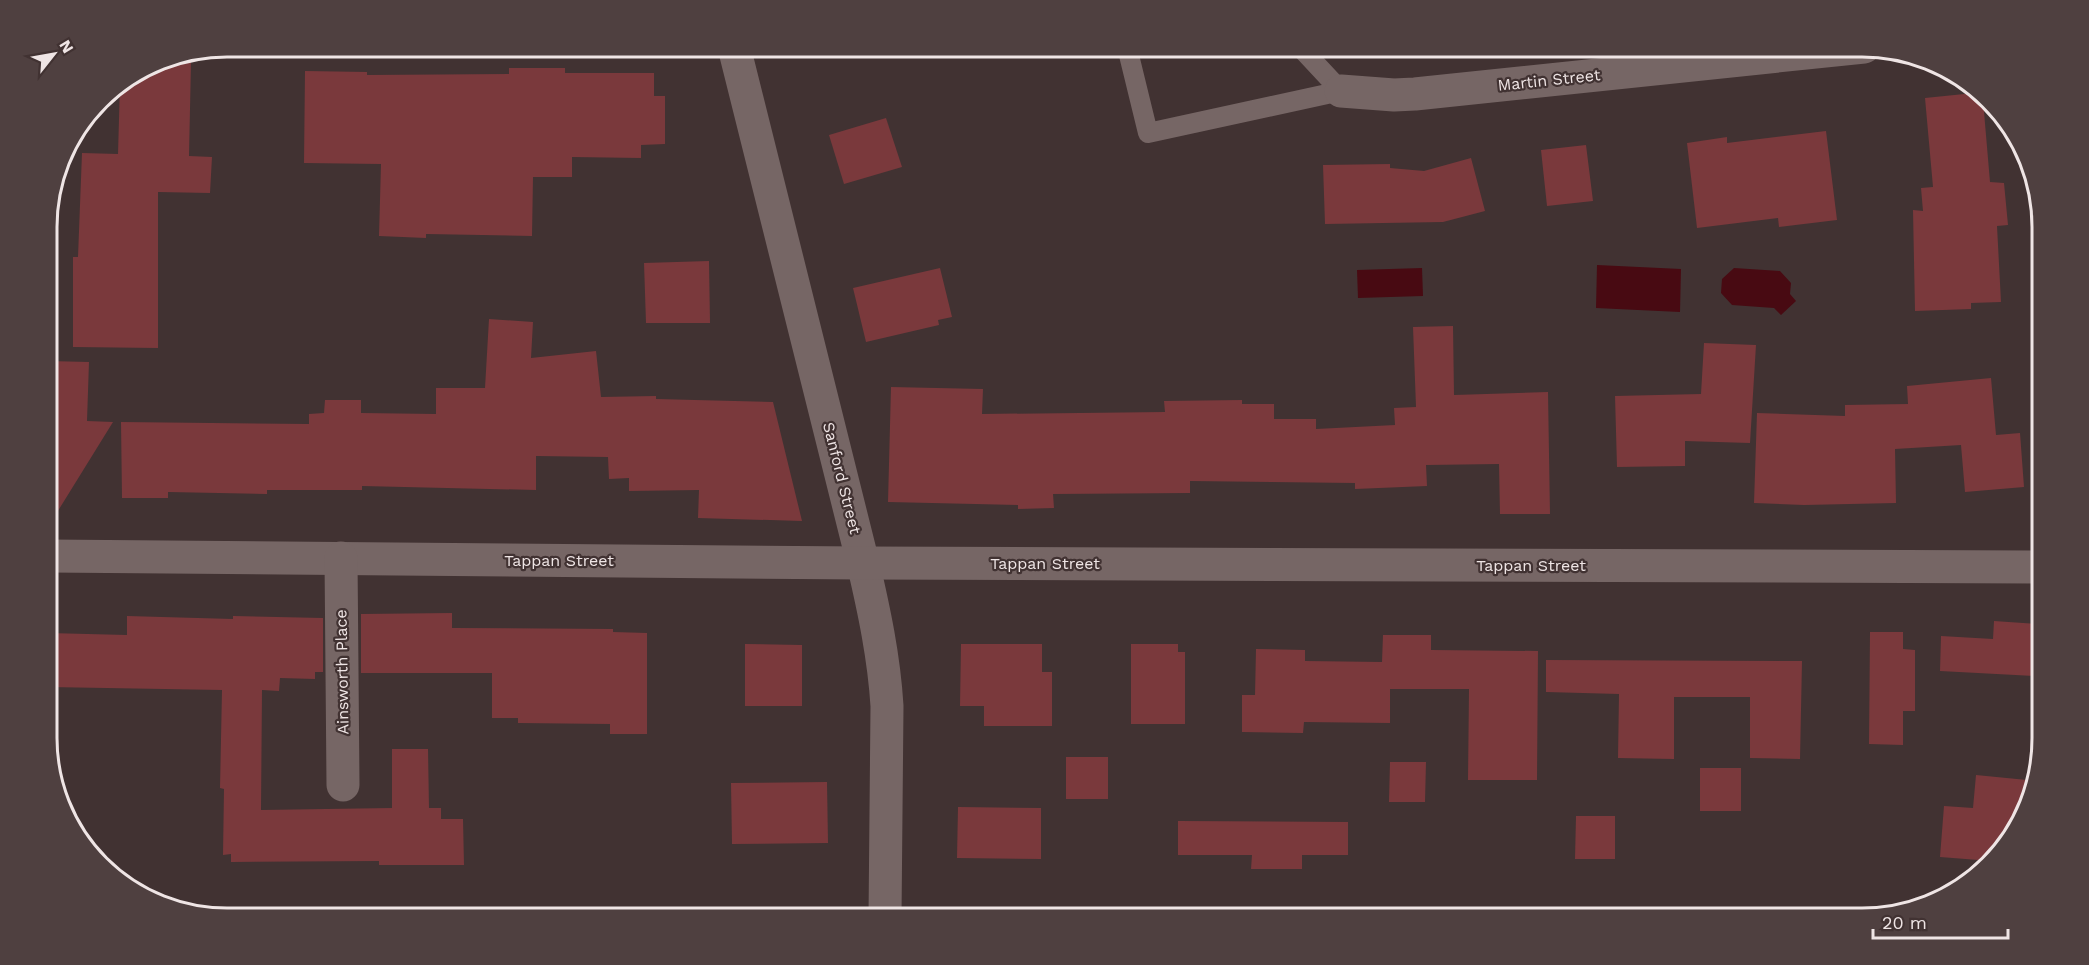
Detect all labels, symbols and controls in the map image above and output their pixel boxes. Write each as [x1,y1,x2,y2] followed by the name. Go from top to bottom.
[24,24,84,84] north arrow
[55,37,78,57] text: N
[1497,65,1602,95] street label: Martin Street
[819,420,865,536] street label: Sanford Street
[504,551,614,570] street label: Tappan Street
[990,554,1100,573] street label: Tappan Street
[1476,556,1586,575] street label: Tappan Street
[331,609,353,735] street label: Ainsworth Place
[1873,902,2008,940] scale bar
[1882,912,1927,933] text: 20 m

